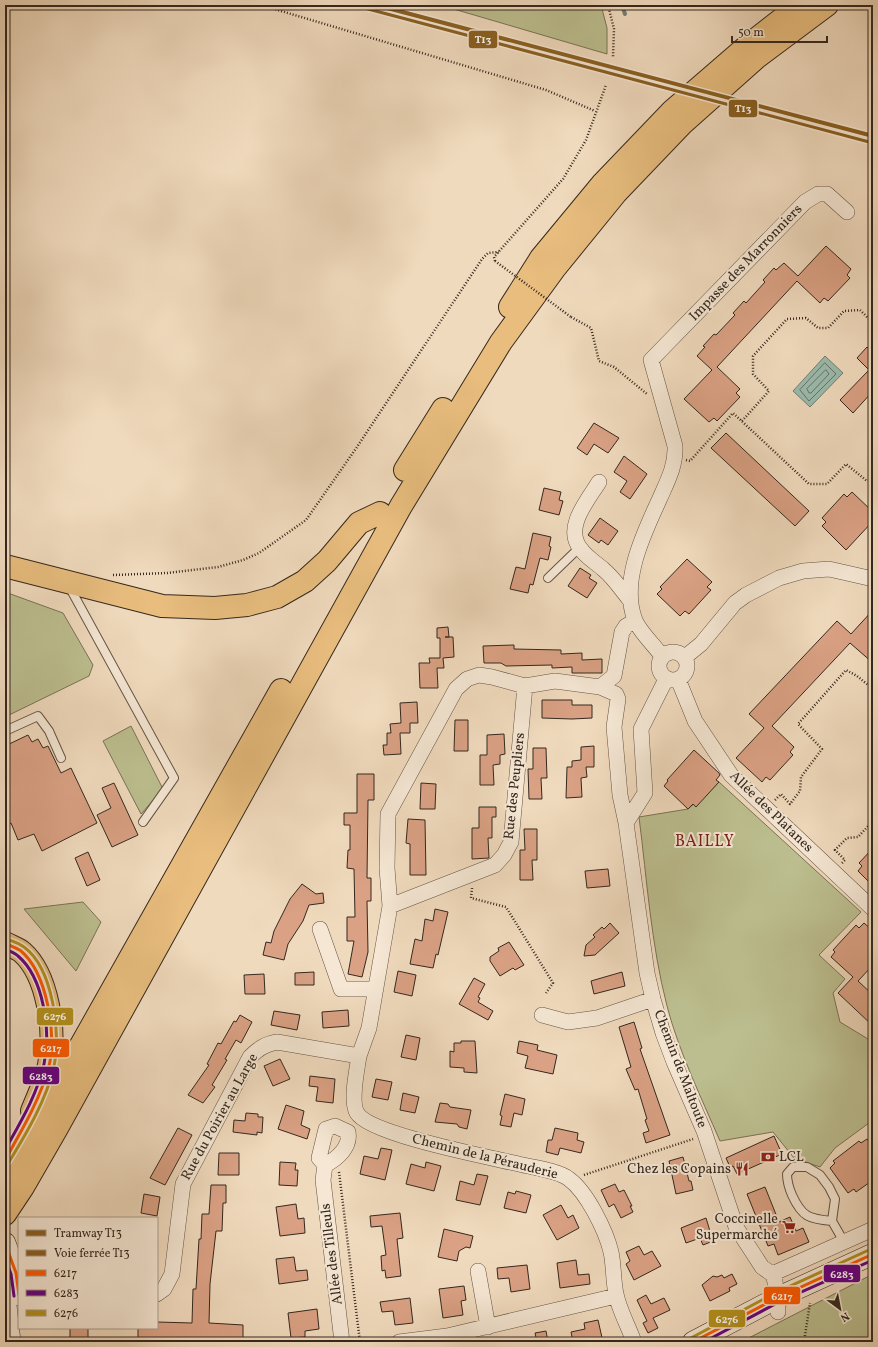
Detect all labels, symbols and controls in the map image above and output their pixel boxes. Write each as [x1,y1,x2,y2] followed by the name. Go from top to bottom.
[732,18,827,44] scale bar
[738,25,764,41] text: 50 m
[468,30,498,49] line badge: T13
[475,33,492,48] text: T13
[728,99,758,118] line badge: T13
[735,102,752,117] text: T13
[685,200,807,326] street label: Impasse des Marronniers
[500,732,530,840] street label: Rue des Peupliers
[725,767,817,857] street label: Allée des Platanes
[675,831,735,853] district label: BAILLY
[36,1007,74,1026] line badge: 6276
[649,1007,711,1131] street label: Chemin de Maltoute
[44,1010,66,1025] text: 6276
[32,1038,70,1058] line badge: 6217
[40,1042,62,1057] text: 6217
[177,1050,263,1184] street label: Rue du Poirier au Large
[22,1066,60,1085] line badge: 6283
[29,1070,53,1085] text: 6283
[410,1130,560,1184] street label: Chemin de la Pérauderie
[779,1148,804,1167] place label: LCL
[760,1149,776,1165] bank icon: LCL
[627,1160,731,1179] place label: Chez les Copains
[734,1161,750,1177] restaurant icon: Chez les Copains
[316,1202,348,1306] street label: Allée des Tilleuls
[696,1210,778,1245] place label: Coccinelle Supermarché
[18,1217,158,1329] legend
[781,1219,797,1235] supermarket icon: Coccinelle Supermarché
[54,1226,122,1242] text: Tramway T13
[54,1246,130,1262] text: Voie ferrée T13
[823,1264,861,1283] line badge: 6283
[54,1266,77,1282] text: 6217
[830,1268,854,1283] text: 6283
[54,1286,79,1302] text: 6283
[763,1286,801,1305] line badge: 6217
[820,1289,860,1329] north arrow
[771,1290,793,1305] text: 6217
[54,1306,78,1322] text: 6276
[837,1308,852,1325] text: N
[708,1309,746,1328] line badge: 6276
[716,1313,738,1328] text: 6276

